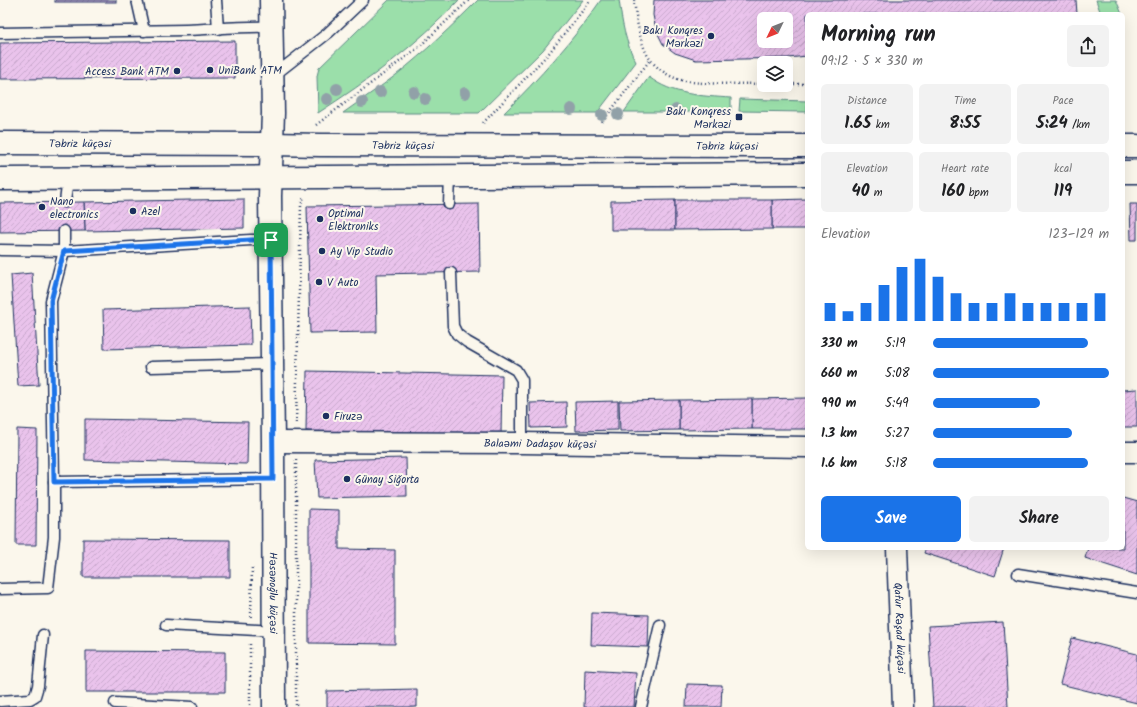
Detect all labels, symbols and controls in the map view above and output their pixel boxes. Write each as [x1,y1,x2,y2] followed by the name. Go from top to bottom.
[757,12,793,48] north arrow
[757,12,793,92] map controls
[821,18,936,53] text: Morning run
[643,22,703,53] place label: Bakı Konqres Mərkəzi
[1067,25,1109,67] button: share
[706,31,716,41] marker: Bakı Konqres Mərkəzi
[821,51,923,72] text: 09:12 · 5 × 330 m
[757,56,793,92] button: layers
[218,62,282,80] place label: UniBank ATM
[85,63,169,81] place label: Access Bank ATM
[205,65,215,75] marker: UniBank ATM
[172,66,182,76] marker: Access Bank ATM
[847,92,887,110] text: Distance
[954,92,976,110] text: Time
[1053,92,1073,110] text: Pace
[666,103,731,134] place label: Bakı Konqress Mərkəzi
[844,110,871,137] text: 1.65
[949,110,981,137] text: 8:55
[1036,110,1068,137] text: 5:24
[734,112,744,122] marker: Bakı Konqress Mərkəzi
[871,116,890,134] text: km
[1068,116,1090,134] text: /km
[49,135,111,153] street label: Təbriz küçəsi
[372,137,434,155] street label: Təbriz küçəsi
[696,138,758,156] street label: Təbriz küçəsi
[846,160,888,178] text: Elevation
[941,160,989,178] text: Heart rate
[1054,160,1072,178] text: kcal
[851,178,869,205] text: 40
[941,178,964,205] text: 160
[1054,178,1072,205] text: 119
[869,184,883,202] text: m
[964,184,989,202] text: bpm
[50,193,99,224] place label: Nano electronics
[37,202,47,212] marker: Nano electronics
[141,203,160,221] place label: Azel
[328,205,379,236] place label: Optimal Elektroniks
[128,206,138,216] marker: Azel
[315,214,325,224] marker: Optimal Elektroniks
[254,223,288,257] pin
[821,224,870,245] text: Elevation
[1048,224,1109,245] text: 123–129 m
[260,229,282,251] icon: arrive
[330,243,393,261] place label: Ay Vip Studio
[317,246,327,256] marker: Ay Vip Studio
[327,274,358,292] place label: V Auto
[314,277,324,287] marker: V Auto
[821,333,858,354] text: 330 m
[885,333,906,354] text: 5:19
[821,363,857,384] text: 660 m
[885,363,910,384] text: 5:08
[821,393,856,414] text: 990 m
[885,393,909,414] text: 5:49
[334,408,362,426] place label: Firuzə
[321,411,331,421] marker: Firuzə
[821,423,857,444] text: 1.3 km
[885,423,909,444] text: 5:27
[484,435,597,454] street label: Balaəmi Dadaşov küçəsi
[821,453,857,474] text: 1.6 km
[885,453,907,474] text: 5:18
[355,471,419,489] place label: Günay Siğorta
[342,474,352,484] marker: Günay Siğorta
[821,496,961,542] button: Save
[969,496,1109,542] button: Share
[263,552,282,634] street label: Həsənoğlu küçəsi
[888,582,910,674] street label: Qafur Rəşad küçəsi

